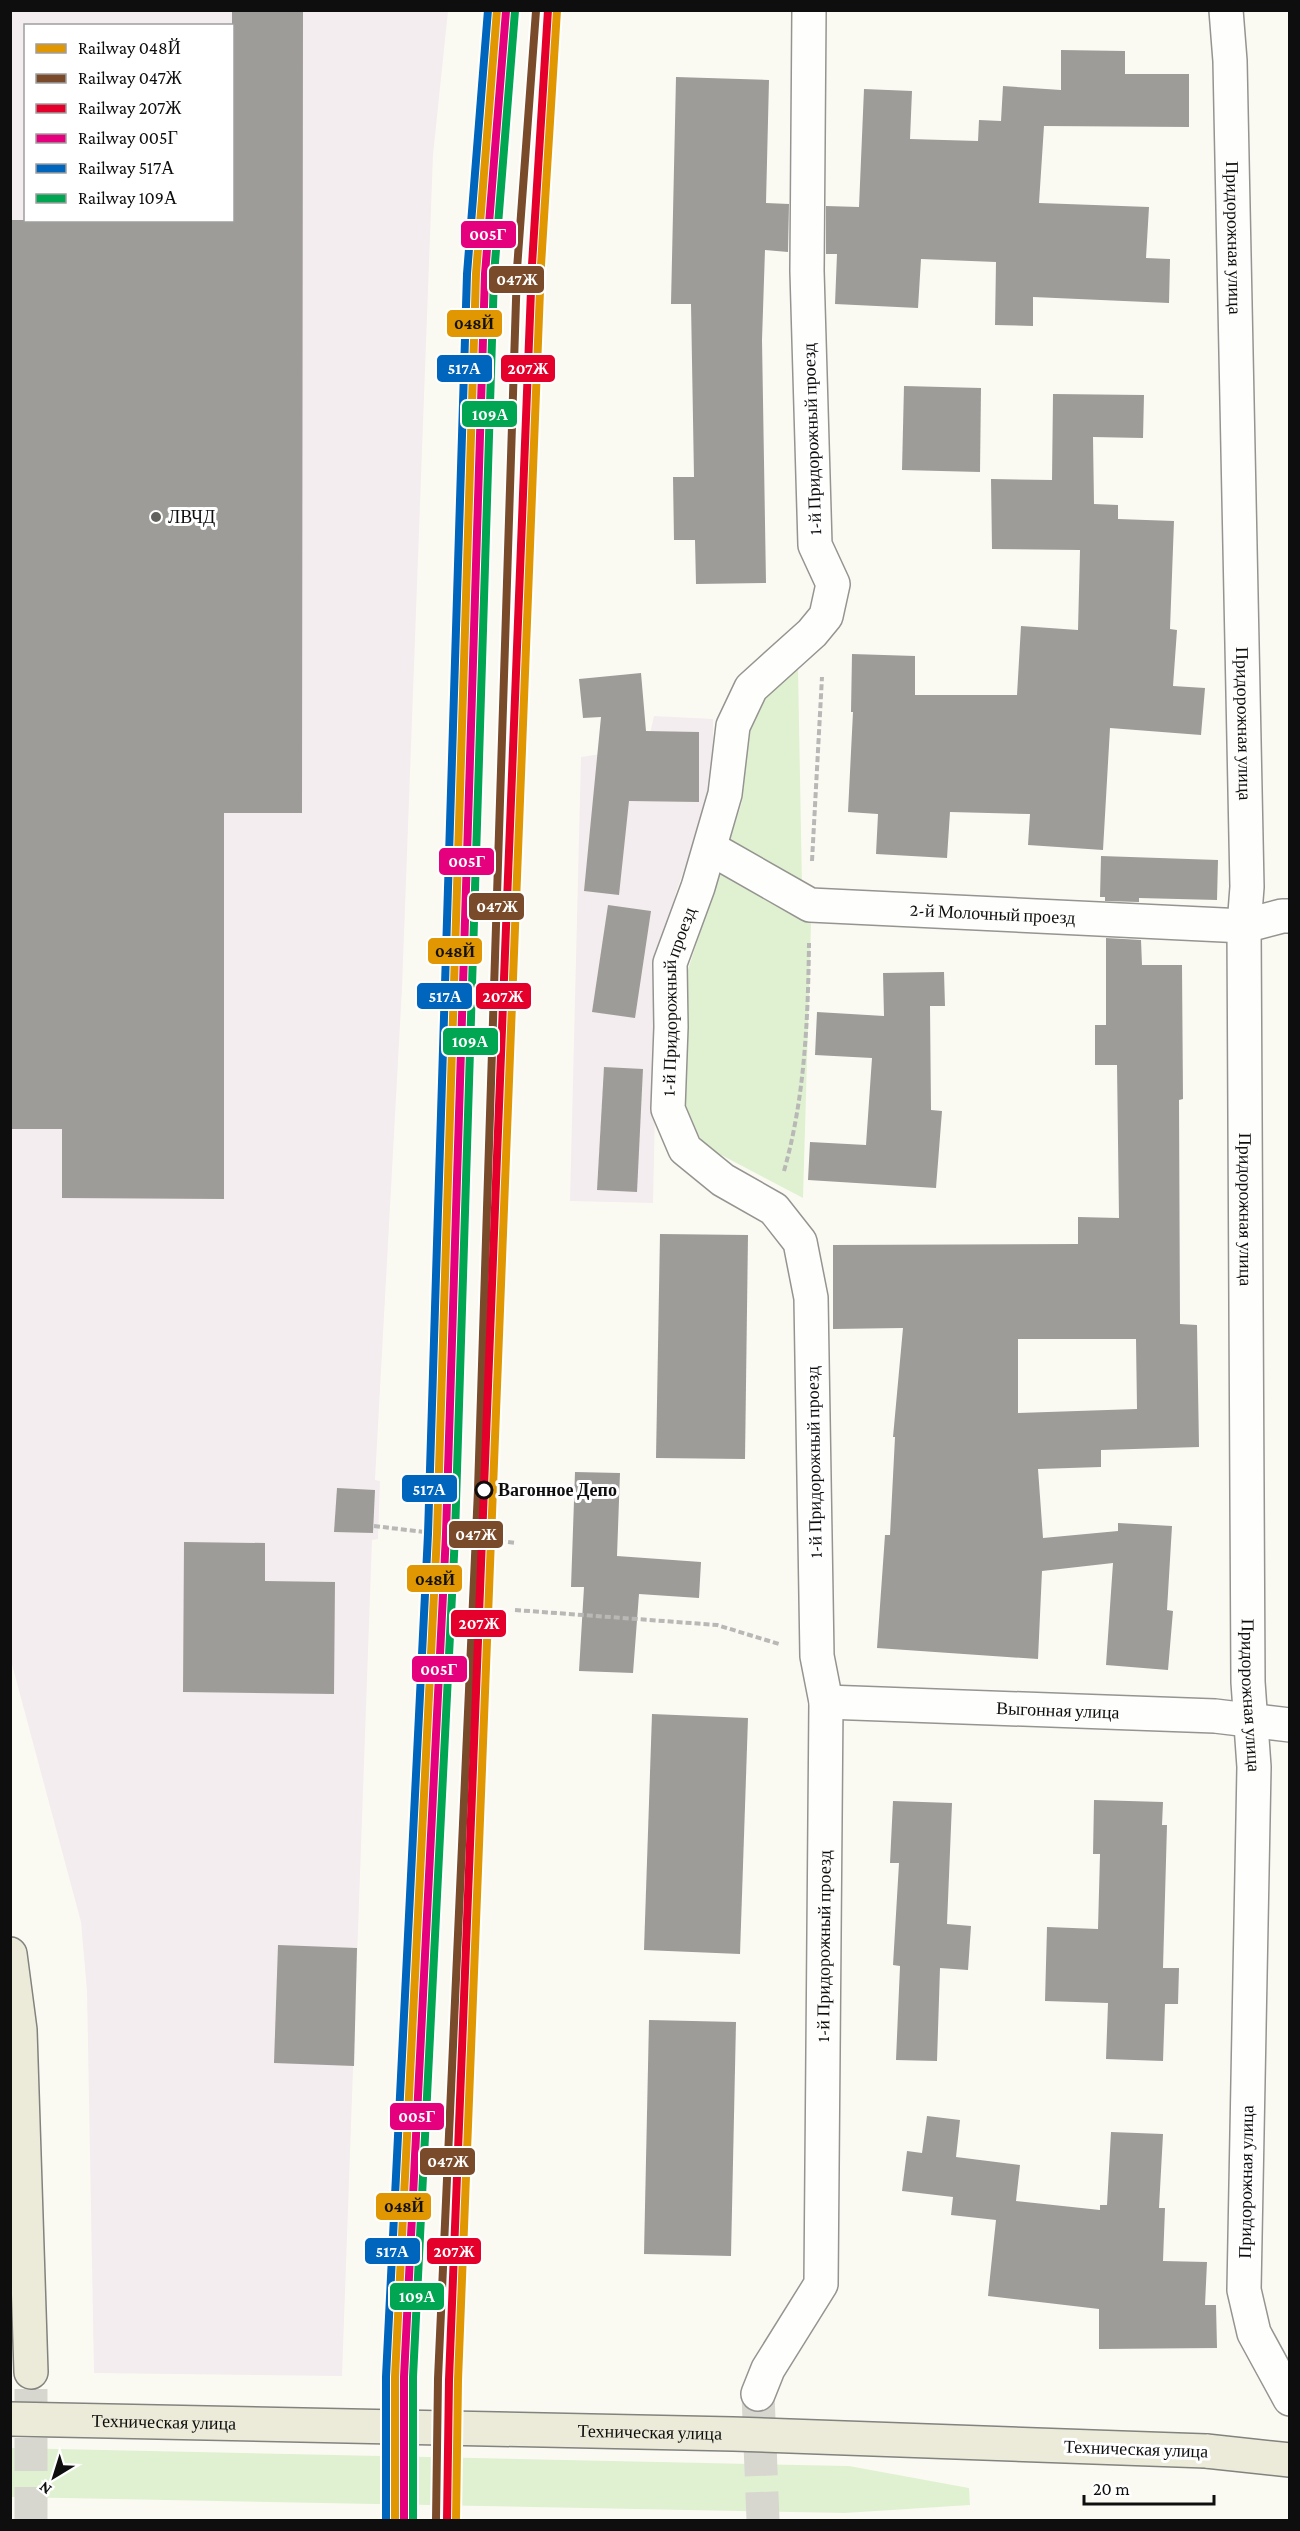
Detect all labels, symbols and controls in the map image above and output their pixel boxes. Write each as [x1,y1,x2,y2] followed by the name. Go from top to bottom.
[24,24,234,222] legend
[78,38,181,58] text: Railway 048Й
[78,68,183,88] text: Railway 047Ж
[78,98,182,118] text: Railway 207Ж
[78,128,178,148] text: Railway 005Г
[78,158,174,178] text: Railway 517А
[1222,161,1245,315] street label: Придорожная улица
[78,188,177,208] text: Railway 109А
[460,220,517,249] line badge: 005Г
[469,226,507,243] text: 005Г
[488,265,545,294] line badge: 047Ж
[496,271,538,288] text: 047Ж
[446,309,503,338] line badge: 048Й
[454,314,495,332] text: 048Й
[799,343,825,535] street label: 1-й Придорожный проезд
[436,354,493,383] line badge: 517А
[500,354,556,383] line badge: 207Ж
[447,360,481,377] text: 517А
[507,360,549,377] text: 207Ж
[461,400,518,428] line badge: 109А
[472,406,508,423] text: 109А
[168,507,215,527] place label: ЛВЧД
[149,510,163,524] marker: ЛВЧД
[1232,647,1255,801] street label: Придорожная улица
[438,847,495,876] line badge: 005Г
[448,853,486,870] text: 005Г
[468,892,525,921] line badge: 047Ж
[476,898,518,915] text: 047Ж
[909,900,1076,928] street label: 2-й Молочный проезд
[658,904,700,1097] street label: 1-й Придорожный проезд
[427,937,483,965] line badge: 048Й
[435,942,476,960] text: 048Й
[416,982,473,1010] line badge: 517А
[475,982,532,1010] line badge: 207Ж
[428,988,462,1005] text: 517А
[482,988,524,1005] text: 207Ж
[442,1027,499,1056] line badge: 109А
[452,1033,488,1050] text: 109А
[1235,1133,1256,1286] street label: Придорожная улица
[802,1366,826,1558] street label: 1-й Придорожный проезд
[401,1474,458,1503] line badge: 517А
[498,1480,617,1500] place label: Вагонное Депо
[412,1481,446,1498] text: 517А
[475,1481,493,1499] marker: Вагонное Депо
[448,1520,504,1549] line badge: 047Ж
[455,1526,497,1543] text: 047Ж
[406,1564,463,1593] line badge: 048Й
[415,1570,456,1588] text: 048Й
[450,1609,507,1638] line badge: 207Ж
[458,1615,500,1632] text: 207Ж
[1238,1619,1264,1772] street label: Придорожная улица
[411,1655,468,1683] line badge: 005Г
[420,1661,458,1678] text: 005Г
[996,1698,1120,1723] street label: Выгонная улица
[813,1850,835,2042] street label: 1-й Придорожный проезд
[389,2102,445,2131] line badge: 005Г
[1235,2105,1257,2259] street label: Придорожная улица
[398,2108,436,2125] text: 005Г
[419,2147,476,2176] line badge: 047Ж
[427,2153,469,2170] text: 047Ж
[375,2192,432,2221] line badge: 048Й
[384,2197,425,2215] text: 048Й
[364,2237,421,2265] line badge: 517А
[426,2237,482,2265] line badge: 207Ж
[375,2243,409,2260] text: 517А
[433,2243,475,2260] text: 207Ж
[389,2282,445,2311] line badge: 109А
[399,2288,435,2305] text: 109А
[92,2411,236,2434] street label: Техническая улица
[577,2421,722,2444] street label: Техническая улица
[1064,2436,1208,2462] street label: Техническая улица
[24,2447,84,2507] north arrow
[1084,2468,1214,2506] scale bar
[35,2478,55,2498] text: N
[1093,2479,1130,2499] text: 20 m

